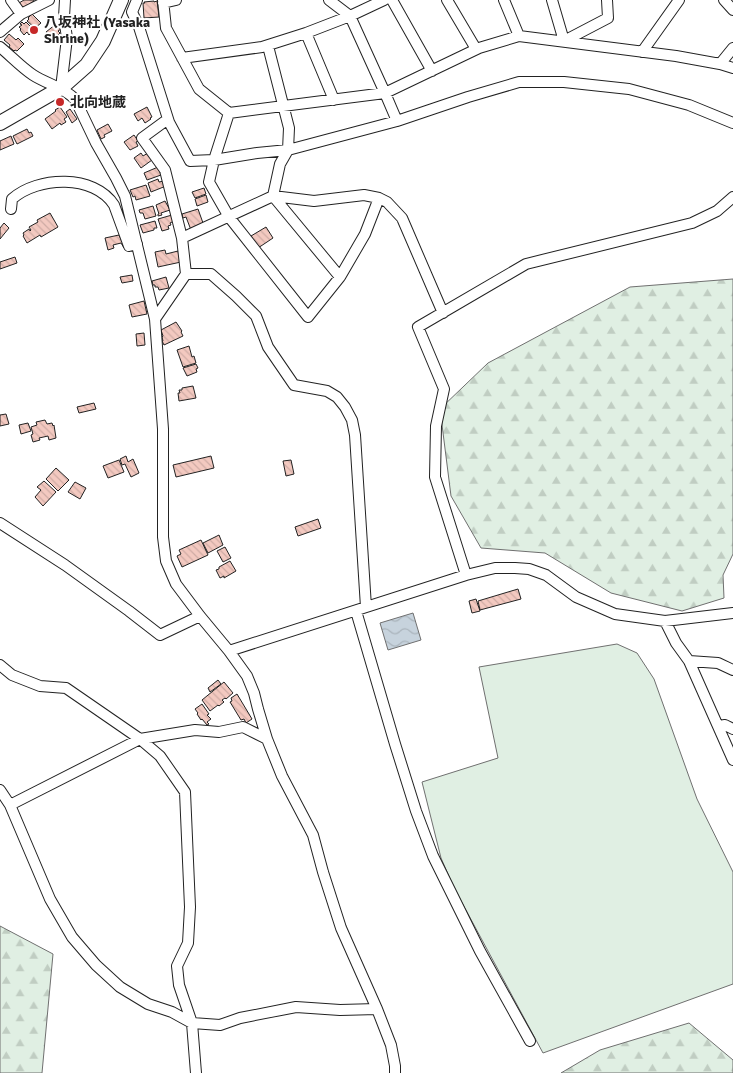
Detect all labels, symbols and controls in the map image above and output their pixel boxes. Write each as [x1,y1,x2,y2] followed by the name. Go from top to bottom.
[44,14,150,47] place label: 八坂神社 (Yasaka Shrine)
[28,24,40,36] marker: 八坂神社 (Yasaka Shrine)
[70,94,126,111] place label: 北向地蔵
[54,96,66,108] marker: 北向地蔵

